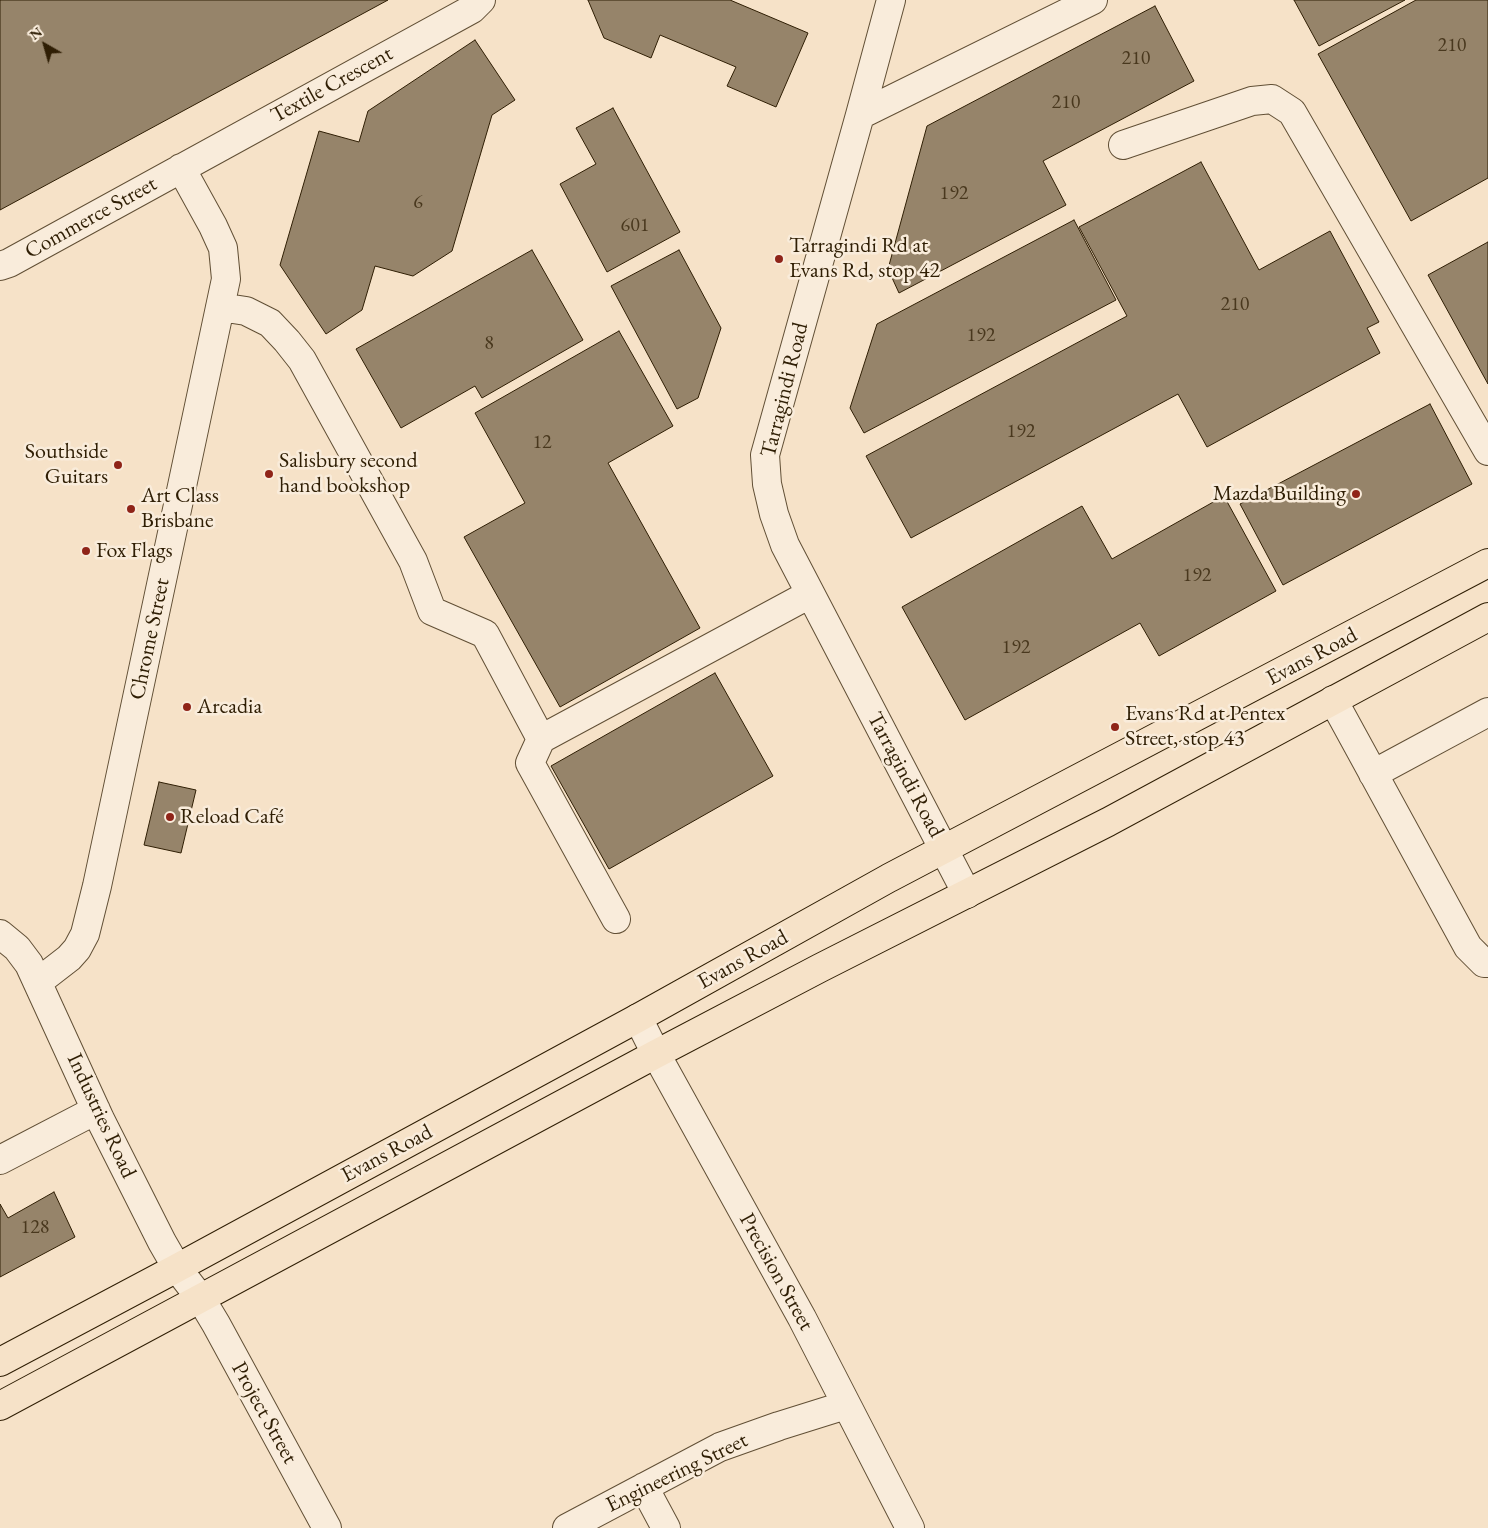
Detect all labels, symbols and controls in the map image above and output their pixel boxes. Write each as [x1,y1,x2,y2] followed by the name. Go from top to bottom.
[20,20,70,70] north arrow
[26,23,46,44] text: N
[1438,34,1466,58] house number: 210
[267,41,397,129] street label: Textile Crescent
[1122,47,1150,71] house number: 210
[1052,91,1080,115] house number: 210
[21,171,161,265] street label: Commerce Street
[940,182,968,206] house number: 192
[413,191,423,215] house number: 6
[621,214,649,238] house number: 601
[789,233,940,284] place label: Tarragindi Rd at Evans Rd, stop 42
[773,253,785,265] marker: Tarragindi Rd at Evans Rd, stop 42
[1221,293,1249,317] house number: 210
[755,320,815,460] street label: Tarragindi Road
[967,324,995,348] house number: 192
[484,332,494,356] house number: 8
[1007,420,1035,444] house number: 192
[532,431,552,455] house number: 12
[25,439,108,491] place label: Southside Guitars
[279,448,418,500] place label: Salisbury second hand bookshop
[112,459,124,471] marker: Southside Guitars
[263,468,275,480] marker: Salisbury second hand bookshop
[1213,481,1346,507] place label: Mazda Building
[141,483,219,534] place label: Art Class Brisbane
[1350,488,1362,500] marker: Mazda Building
[125,503,137,515] marker: Art Class Brisbane
[96,538,173,564] place label: Fox Flags
[80,545,92,557] marker: Fox Flags
[1183,564,1211,588] house number: 192
[124,576,176,702] street label: Chrome Street
[1262,622,1362,692] street label: Evans Road
[1002,636,1030,660] house number: 192
[197,694,262,720] place label: Arcadia
[181,701,193,713] marker: Arcadia
[1125,701,1285,752] place label: Evans Rd at Pentex Street, stop 43
[861,708,949,842] street label: Tarragindi Road
[1109,721,1121,733] marker: Evans Rd at Pentex Street, stop 43
[180,804,284,830] place label: Reload Café
[164,811,176,823] marker: Reload Café
[693,924,793,996] street label: Evans Road
[61,1049,141,1183] street label: Industries Road
[337,1119,437,1189] street label: Evans Road
[733,1209,819,1335] street label: Precision Street
[21,1216,49,1240] house number: 128
[225,1357,303,1469] street label: Project Street
[602,1427,752,1519] street label: Engineering Street

